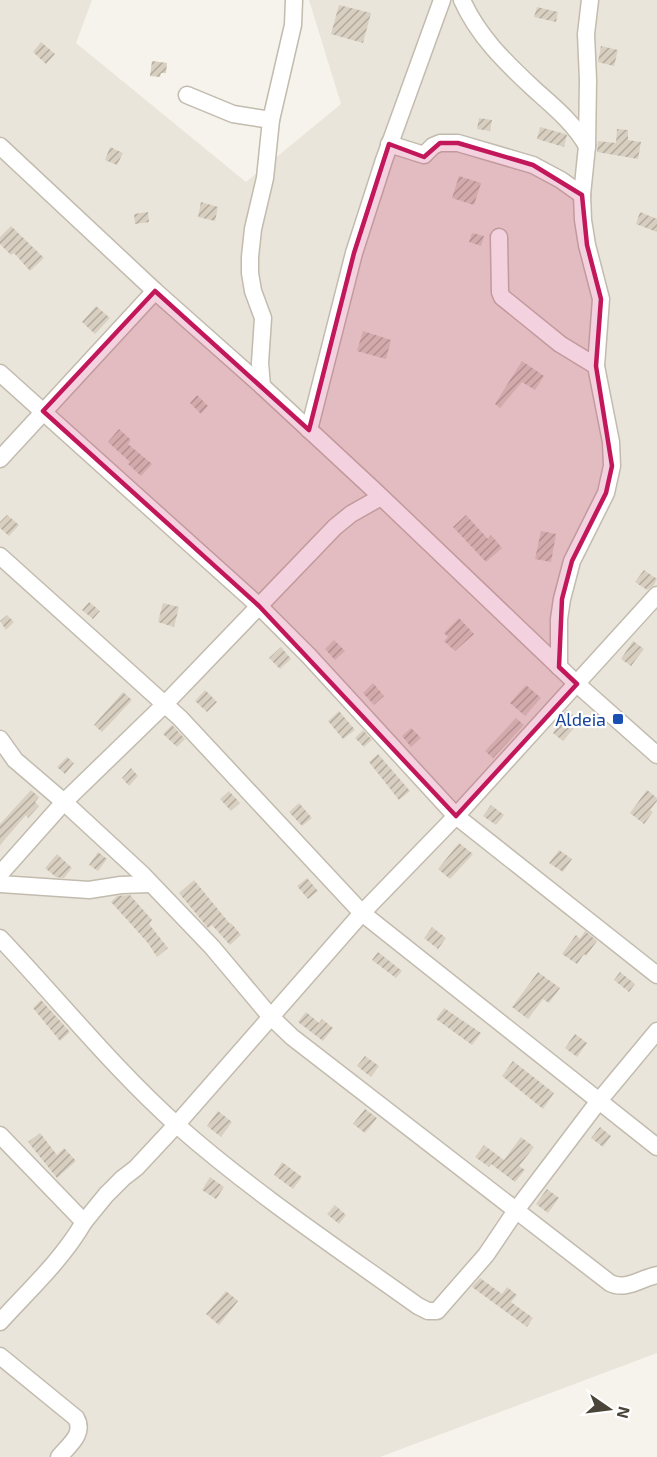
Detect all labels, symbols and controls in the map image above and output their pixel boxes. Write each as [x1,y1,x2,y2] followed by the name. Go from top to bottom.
[555,708,606,730] place label: Aldeia
[611,712,625,726] marker: Aldeia
[579,1379,639,1439] north arrow
[613,1405,635,1421] text: N

